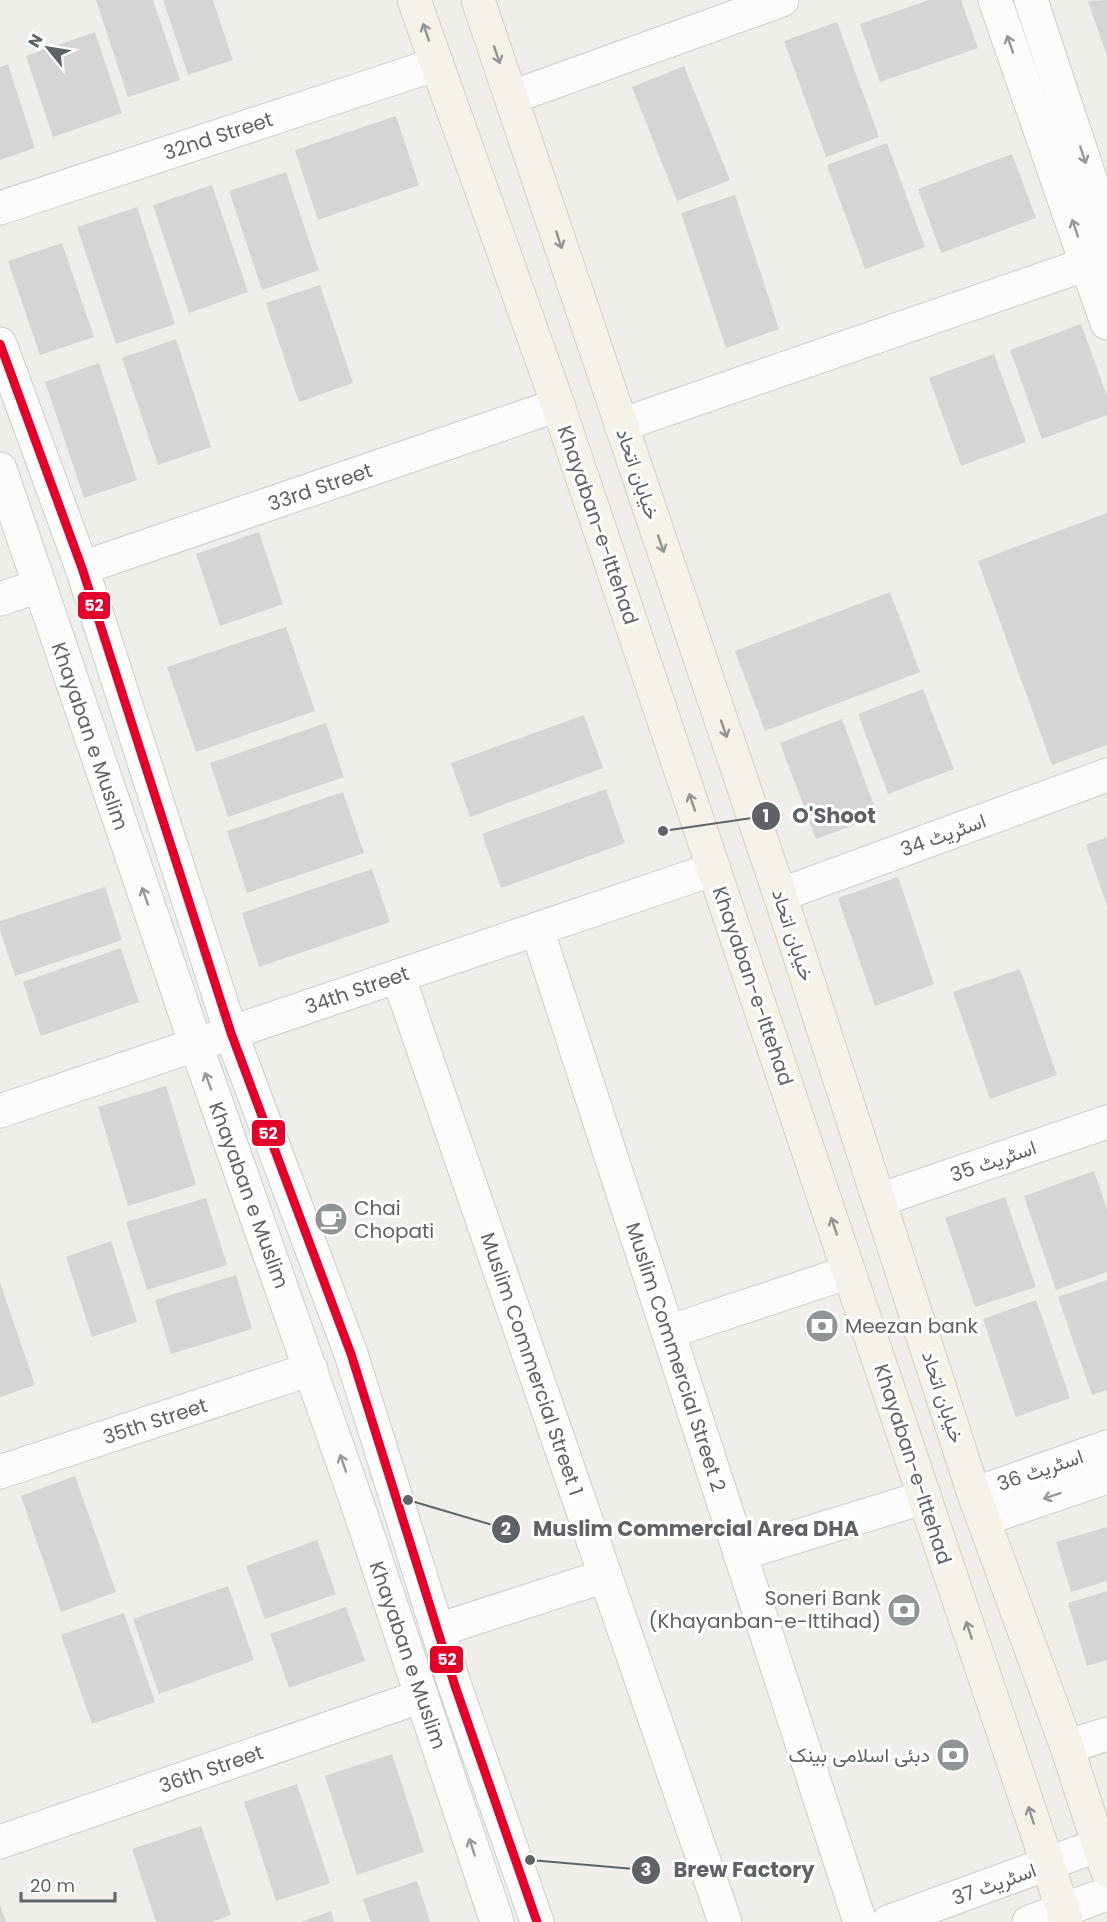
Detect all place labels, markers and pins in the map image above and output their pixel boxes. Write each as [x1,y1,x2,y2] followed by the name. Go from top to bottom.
[751,796,888,835] callout: O'Shoot
[354,1194,434,1245] place label: Chai Chopati
[313,1201,349,1237] cafe icon: Chai Chopati
[804,1308,840,1344] bank icon: Meezan bank
[845,1312,979,1340] place label: Meezan bank
[491,1509,871,1548] callout: Muslim Commercial Area DHA
[648,1584,882,1635] place label: Soneri Bank (Khayanban-e-Ittihad)
[886,1592,922,1628] bank icon: Soneri Bank (Khayanban-e-Ittihad)
[935,1737,971,1773] bank icon: دبئی اسلامی بینک
[788,1741,930,1769] place label: دبئی اسلامی بینک
[631,1850,826,1889] callout: Brew Factory

